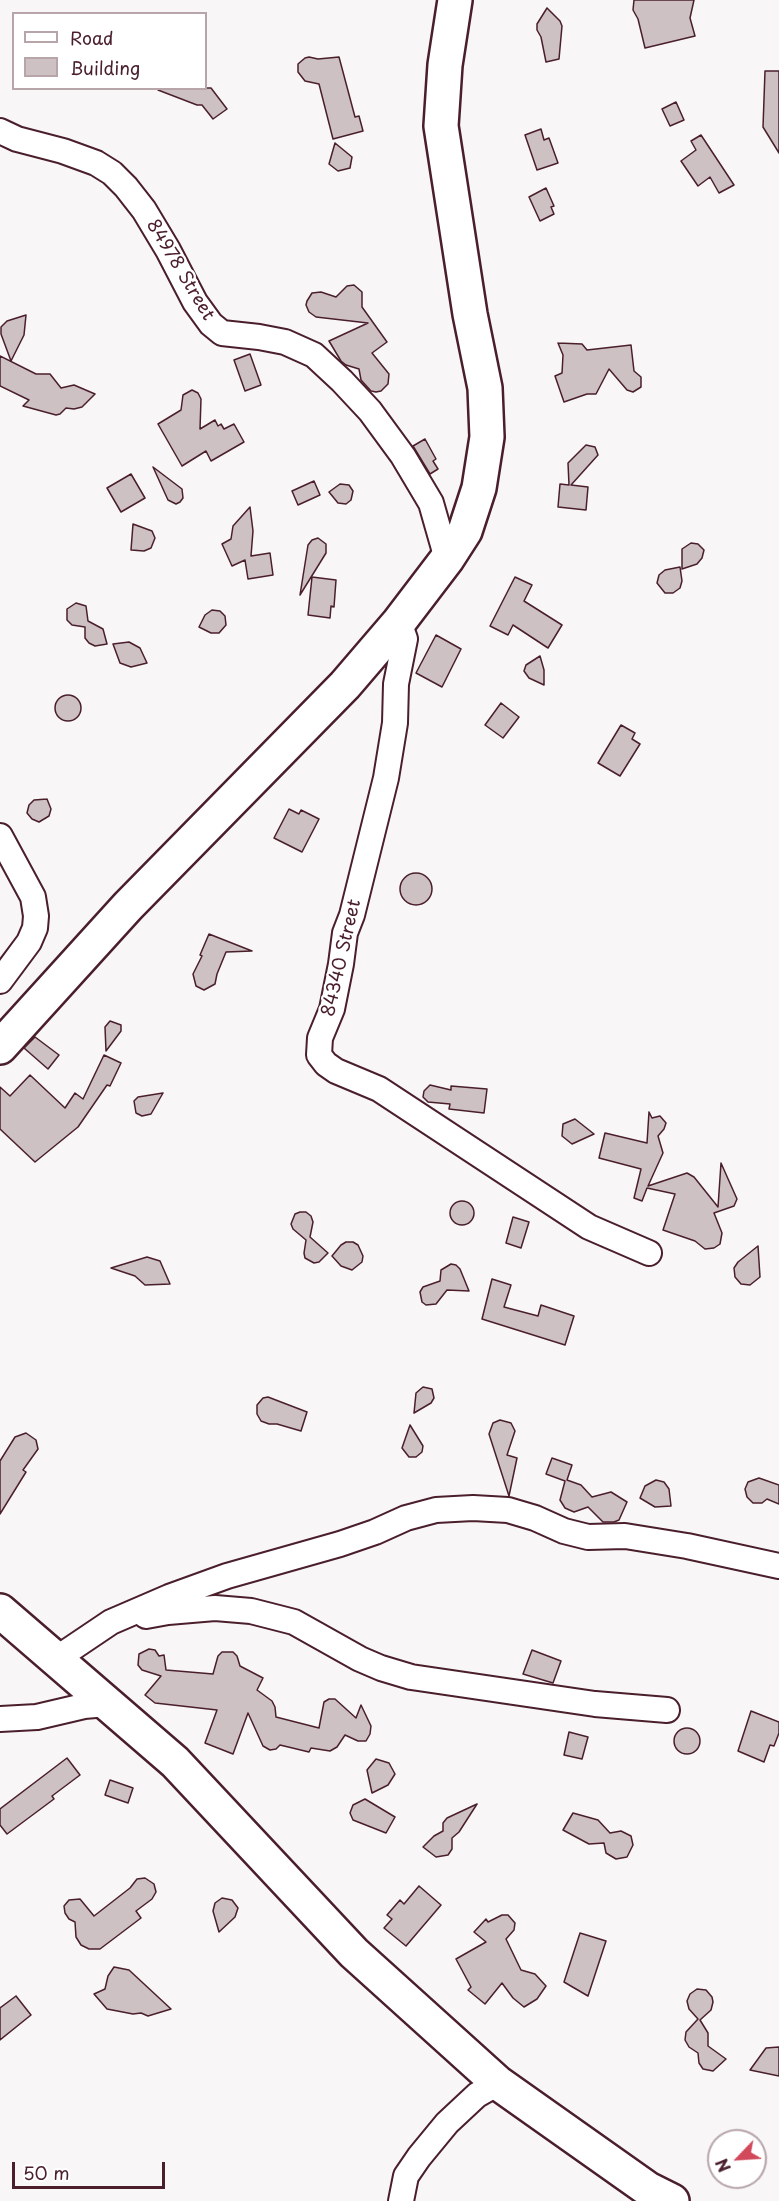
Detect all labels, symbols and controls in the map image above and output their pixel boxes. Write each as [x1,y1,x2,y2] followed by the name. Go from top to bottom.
[12,12,207,90] legend
[70,24,114,51] text: Road
[70,54,140,81] text: Building
[141,216,219,324] street label: 84978 Street
[318,897,366,1019] street label: 84340 Street
[707,2129,767,2189] north arrow
[15,2150,168,2188] scale bar
[709,2155,736,2177] text: N
[23,2159,70,2186] text: 50 m

